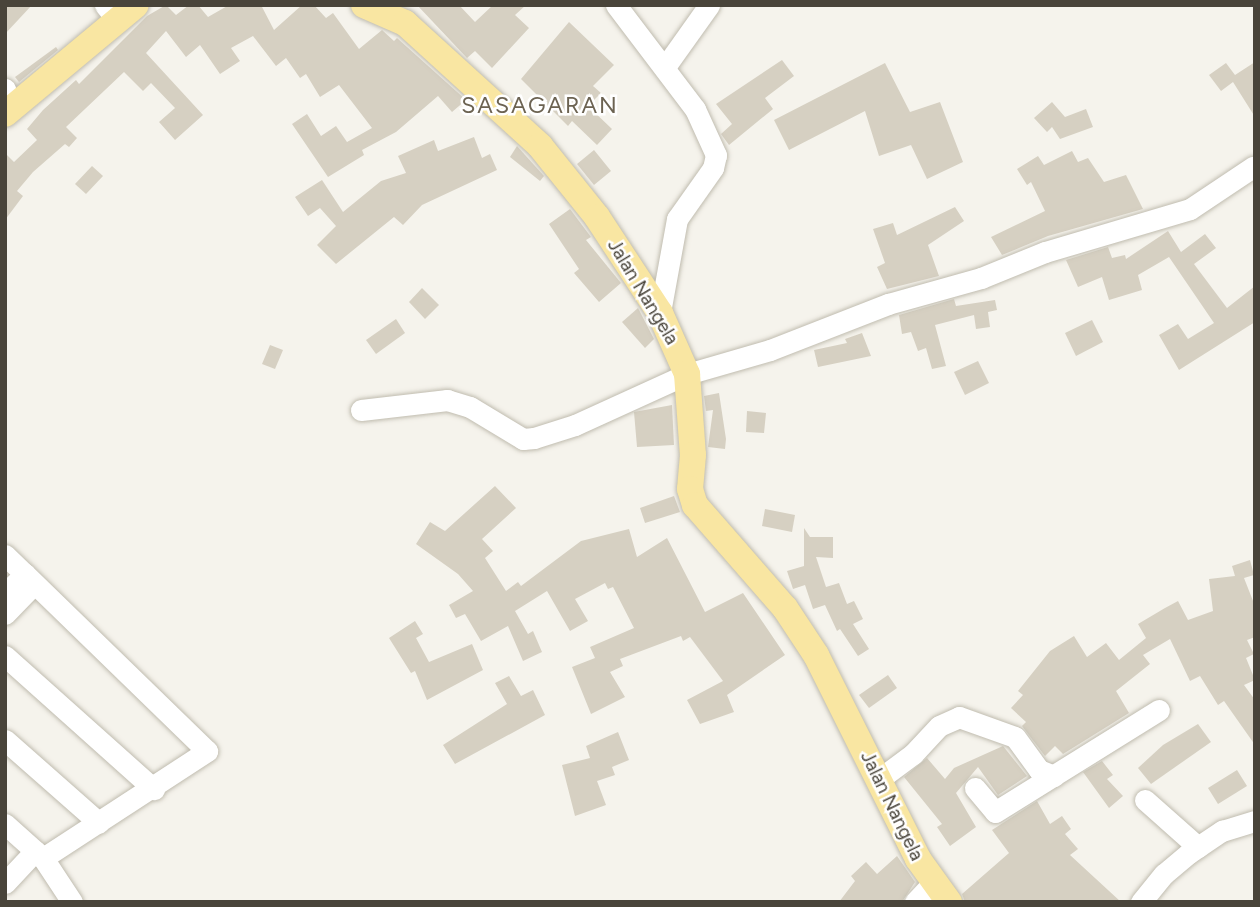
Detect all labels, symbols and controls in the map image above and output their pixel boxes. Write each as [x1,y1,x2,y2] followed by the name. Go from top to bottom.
[462,91,618,119] district label: SASAGARAN
[603,235,683,349] street label: Jalan Nangela
[856,748,928,864] street label: Jalan Nangela

